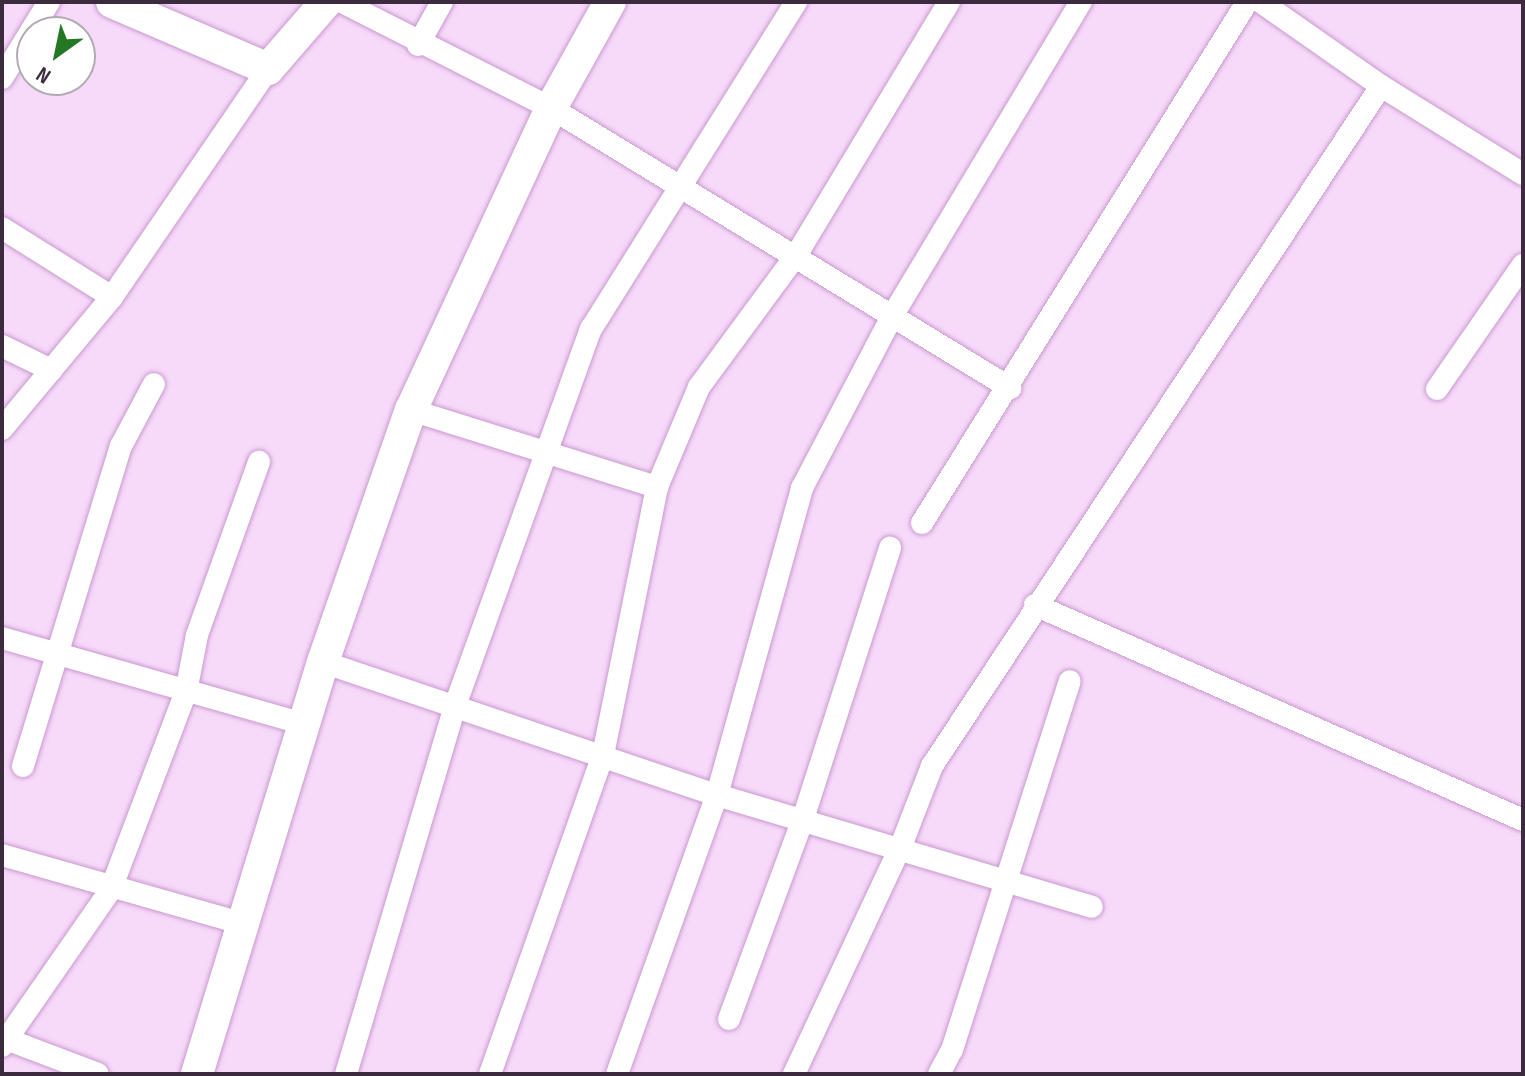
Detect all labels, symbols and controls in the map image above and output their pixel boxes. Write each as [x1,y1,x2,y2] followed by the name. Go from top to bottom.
[16,16,96,96] north arrow
[31,60,56,89] text: N

